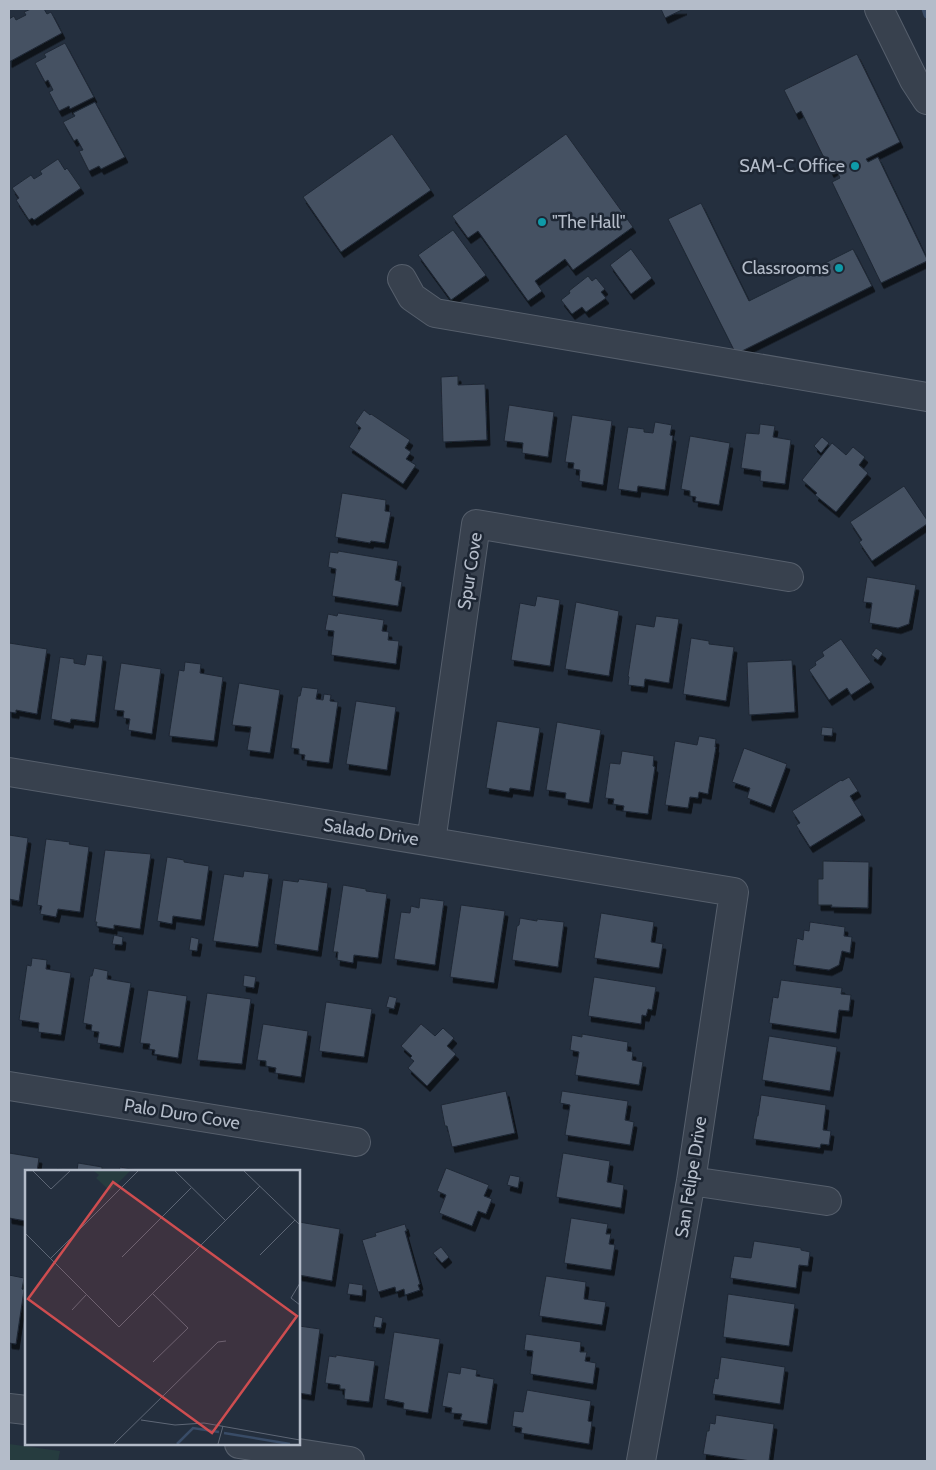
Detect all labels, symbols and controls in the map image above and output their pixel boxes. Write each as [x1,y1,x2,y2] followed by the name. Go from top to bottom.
[739,155,845,177] place label: SAM-C Office
[849,160,861,172] marker: SAM-C Office
[552,211,626,233] place label: "The Hall"
[536,216,548,228] marker: "The Hall"
[742,257,829,279] place label: Classrooms
[833,262,845,274] marker: Classrooms
[453,531,487,611] street label: Spur Cove
[322,814,420,850] street label: Salado Drive
[122,1094,242,1134] street label: Palo Duro Cove
[671,1115,711,1239] street label: San Felipe Drive
[25,1170,300,1445] inset map

